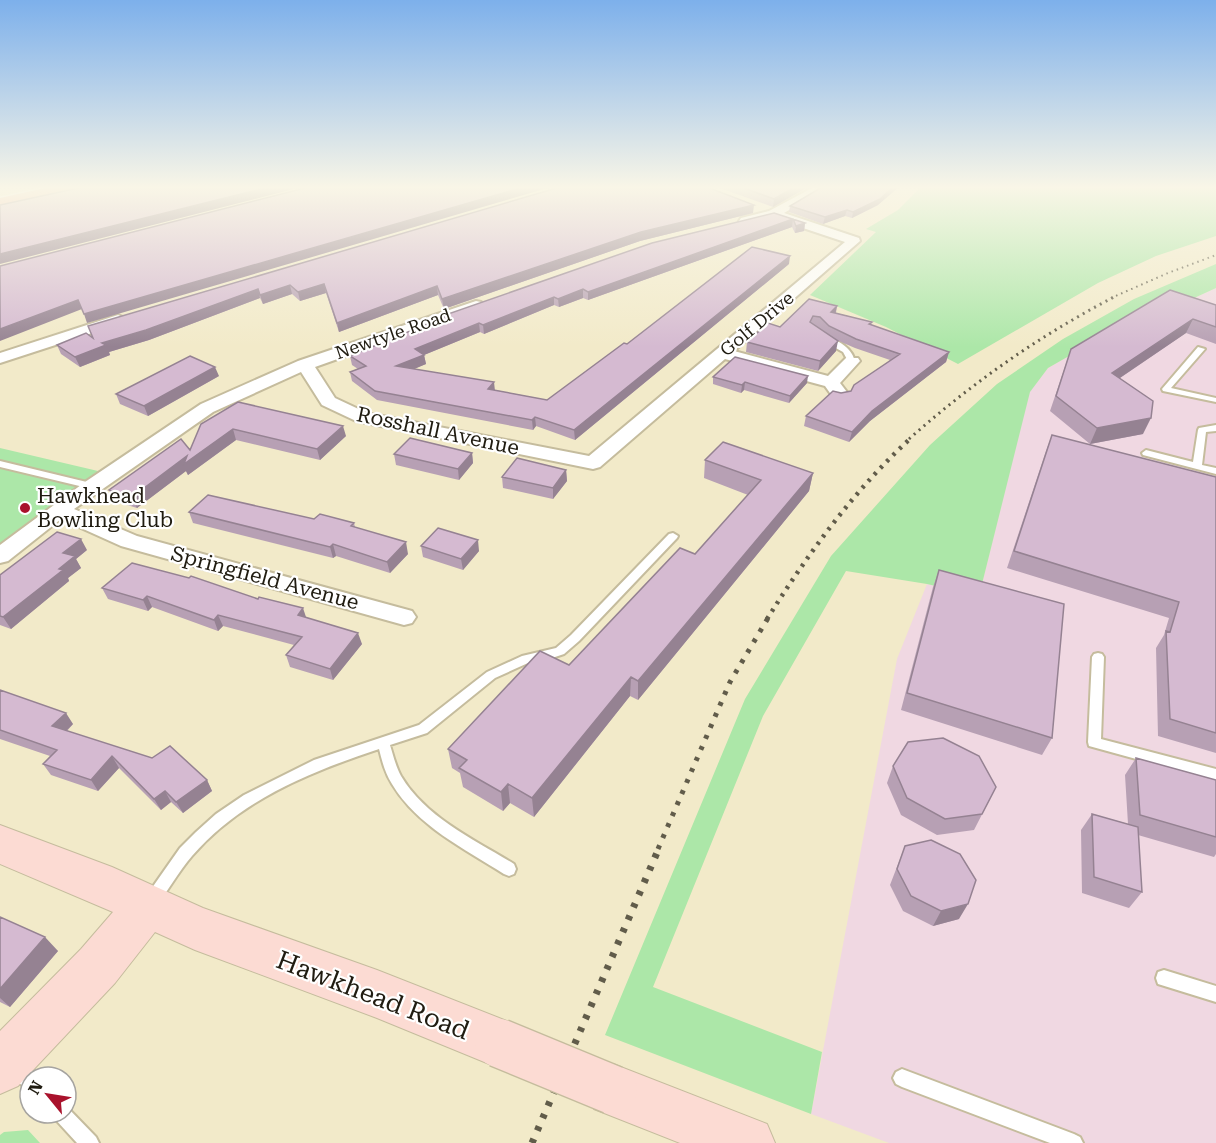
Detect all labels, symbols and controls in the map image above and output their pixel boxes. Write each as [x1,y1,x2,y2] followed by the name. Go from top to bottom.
[716,287,798,360] street label: Golf Drive
[332,304,454,363] street label: Newtyle Road
[355,402,521,460] street label: Rosshall Avenue
[37,484,173,532] place label: Hawkhead Bowling Club
[18,501,32,515] marker: Hawkhead Bowling Club
[168,541,362,615] street label: Springfield Avenue
[272,944,474,1046] street label: Hawkhead Road
[18,1065,78,1125] north arrow
[24,1078,47,1098] text: N

